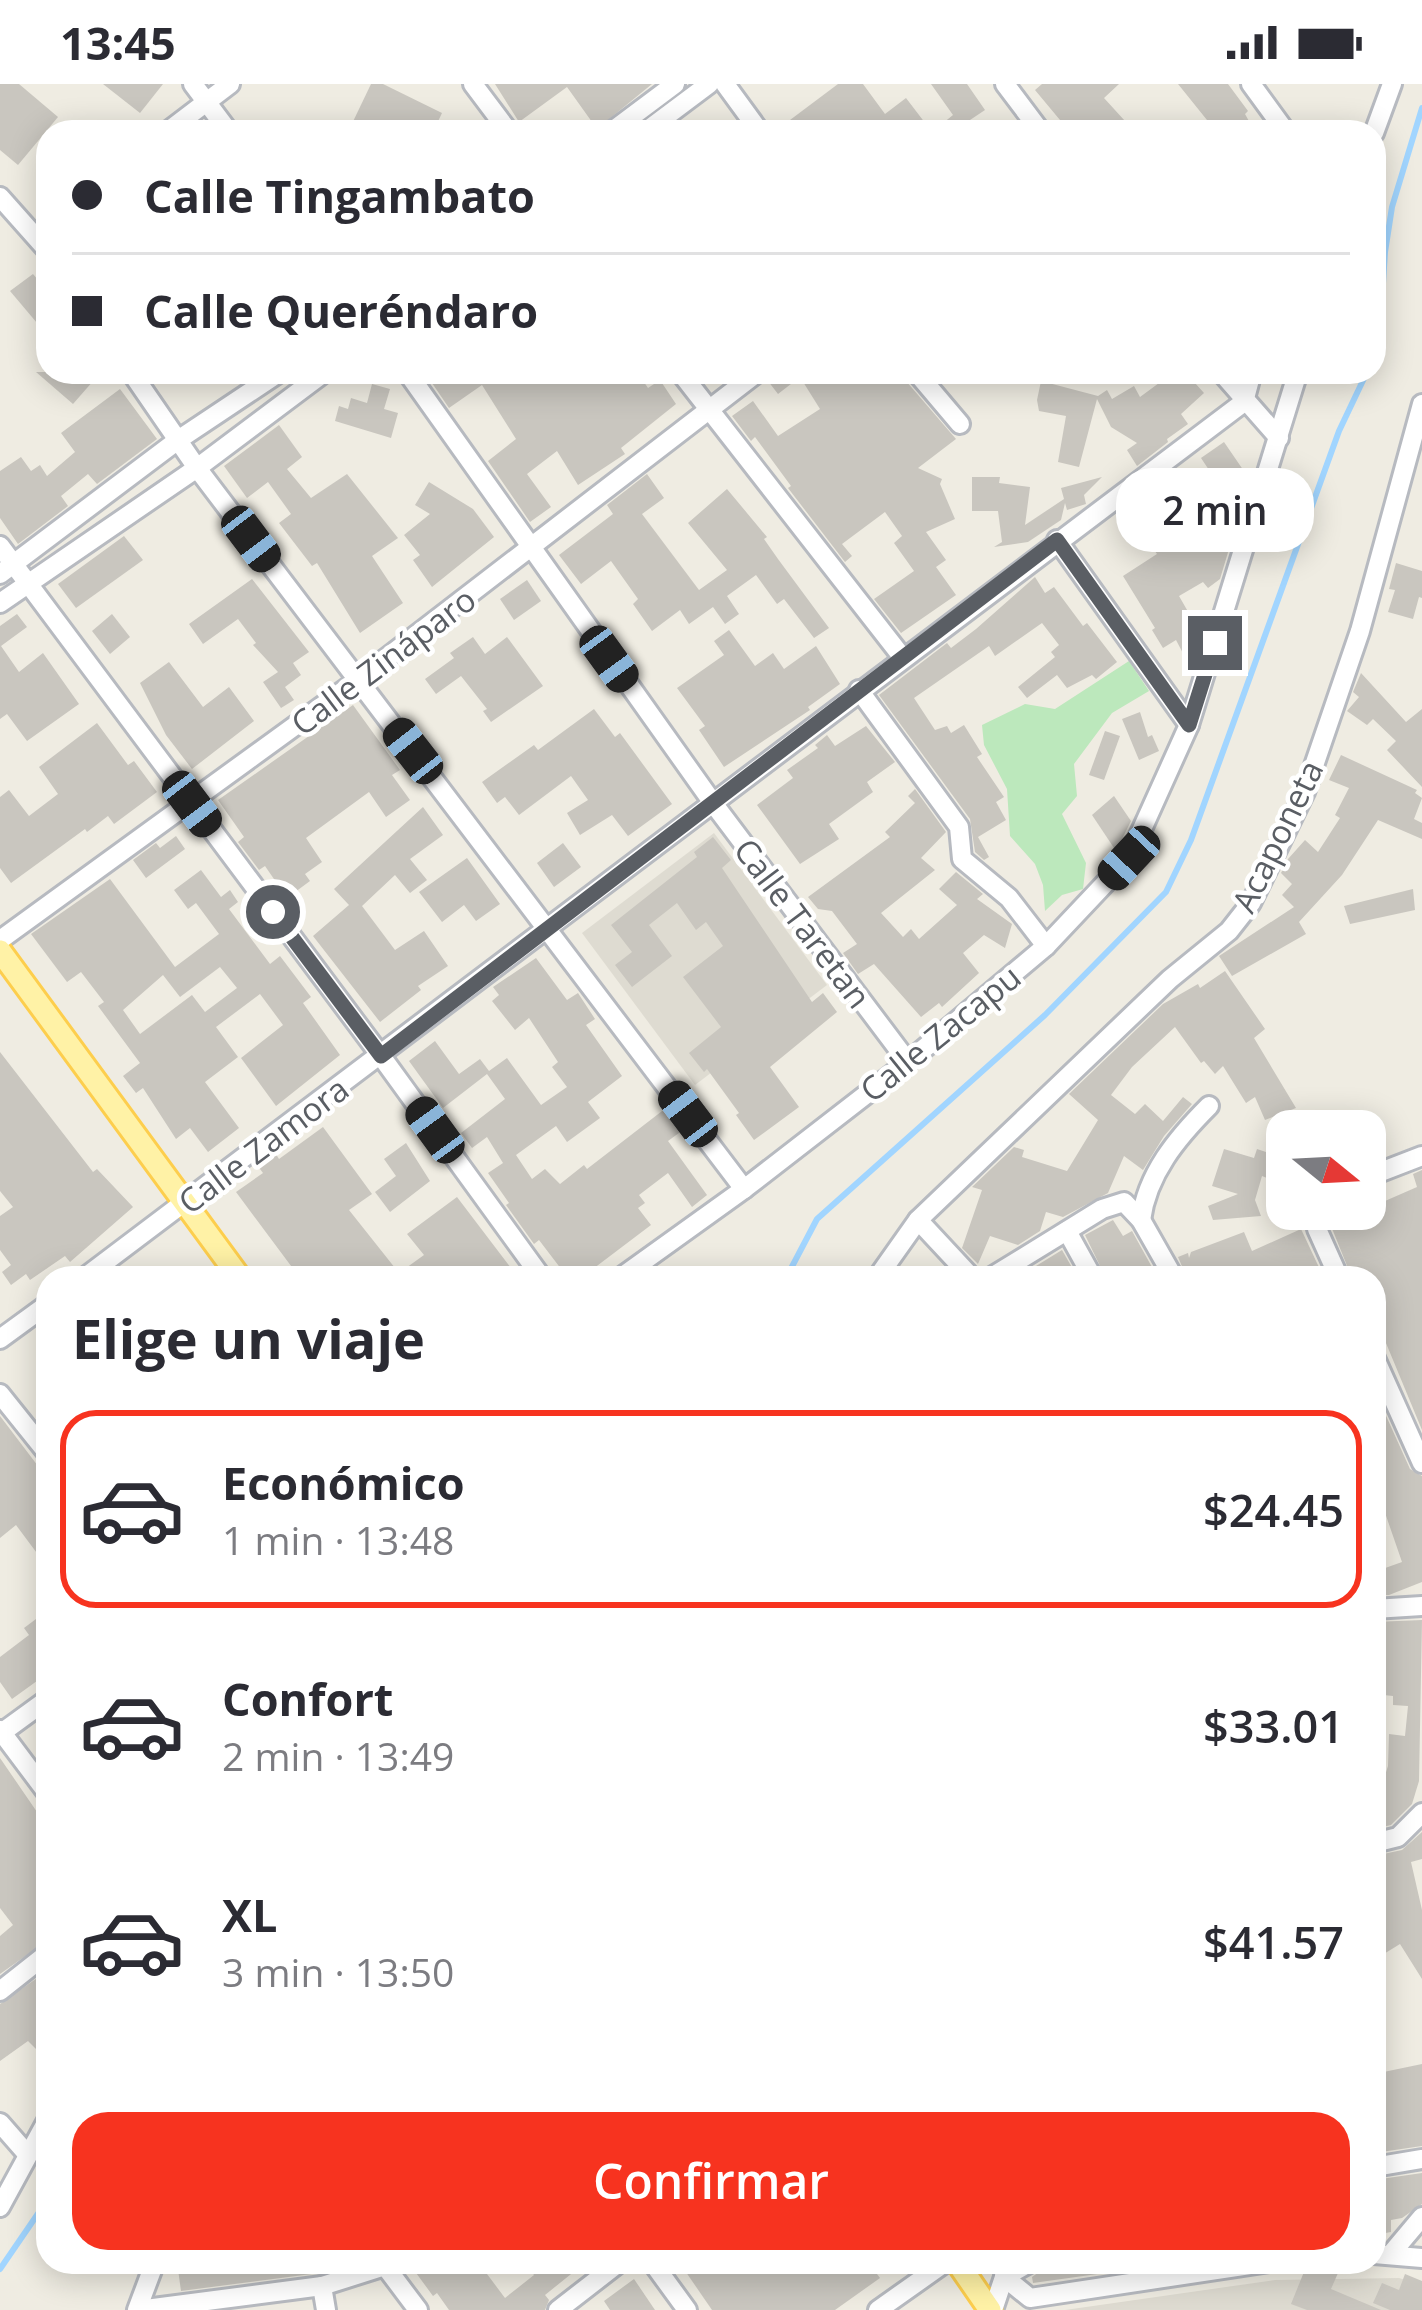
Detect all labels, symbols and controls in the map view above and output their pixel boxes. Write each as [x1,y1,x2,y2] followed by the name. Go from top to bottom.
[60,12,176,73] text: 13:45
[144,165,535,226] text: Calle Tingambato
[144,280,538,341] text: Calle Queréndaro
[1116,469,1314,553] callout: 2 min
[1162,483,1268,536] text: 2 min
[215,499,287,579] car
[281,577,485,745] street label: Calle Zináparo
[1188,616,1242,670] route end
[573,619,645,699] car
[377,712,449,790] car
[1221,752,1333,920] street label: Acaponeta
[156,764,228,844] car
[1091,819,1167,897] car
[724,829,882,1017] street label: Calle Taretan
[246,885,300,939] route start
[850,954,1030,1112] street label: Calle Zacapu
[169,1066,357,1224] street label: Calle Zamora
[652,1074,724,1154] car
[399,1090,471,1170] car
[1266,1110,1386,1230] north arrow
[1266,1110,1386,1230] map controls
[72,1301,425,1375] text: Elige un viaje
[222,1452,465,1513] text: Económico
[78,1455,186,1563] icon: car
[1203,1479,1344,1540] text: $24.45
[222,1513,454,1566] text: 1 min · 13:48
[222,1668,393,1729] text: Confort
[78,1671,186,1779] icon: car
[1203,1695,1344,1756] text: $33.01
[222,1729,454,1782] text: 2 min · 13:49
[222,1884,277,1945] text: XL
[78,1887,186,1995] icon: car
[1203,1911,1344,1972] text: $41.57
[222,1945,454,1998] text: 3 min · 13:50
[72,2112,1350,2250] button: Confirmar

